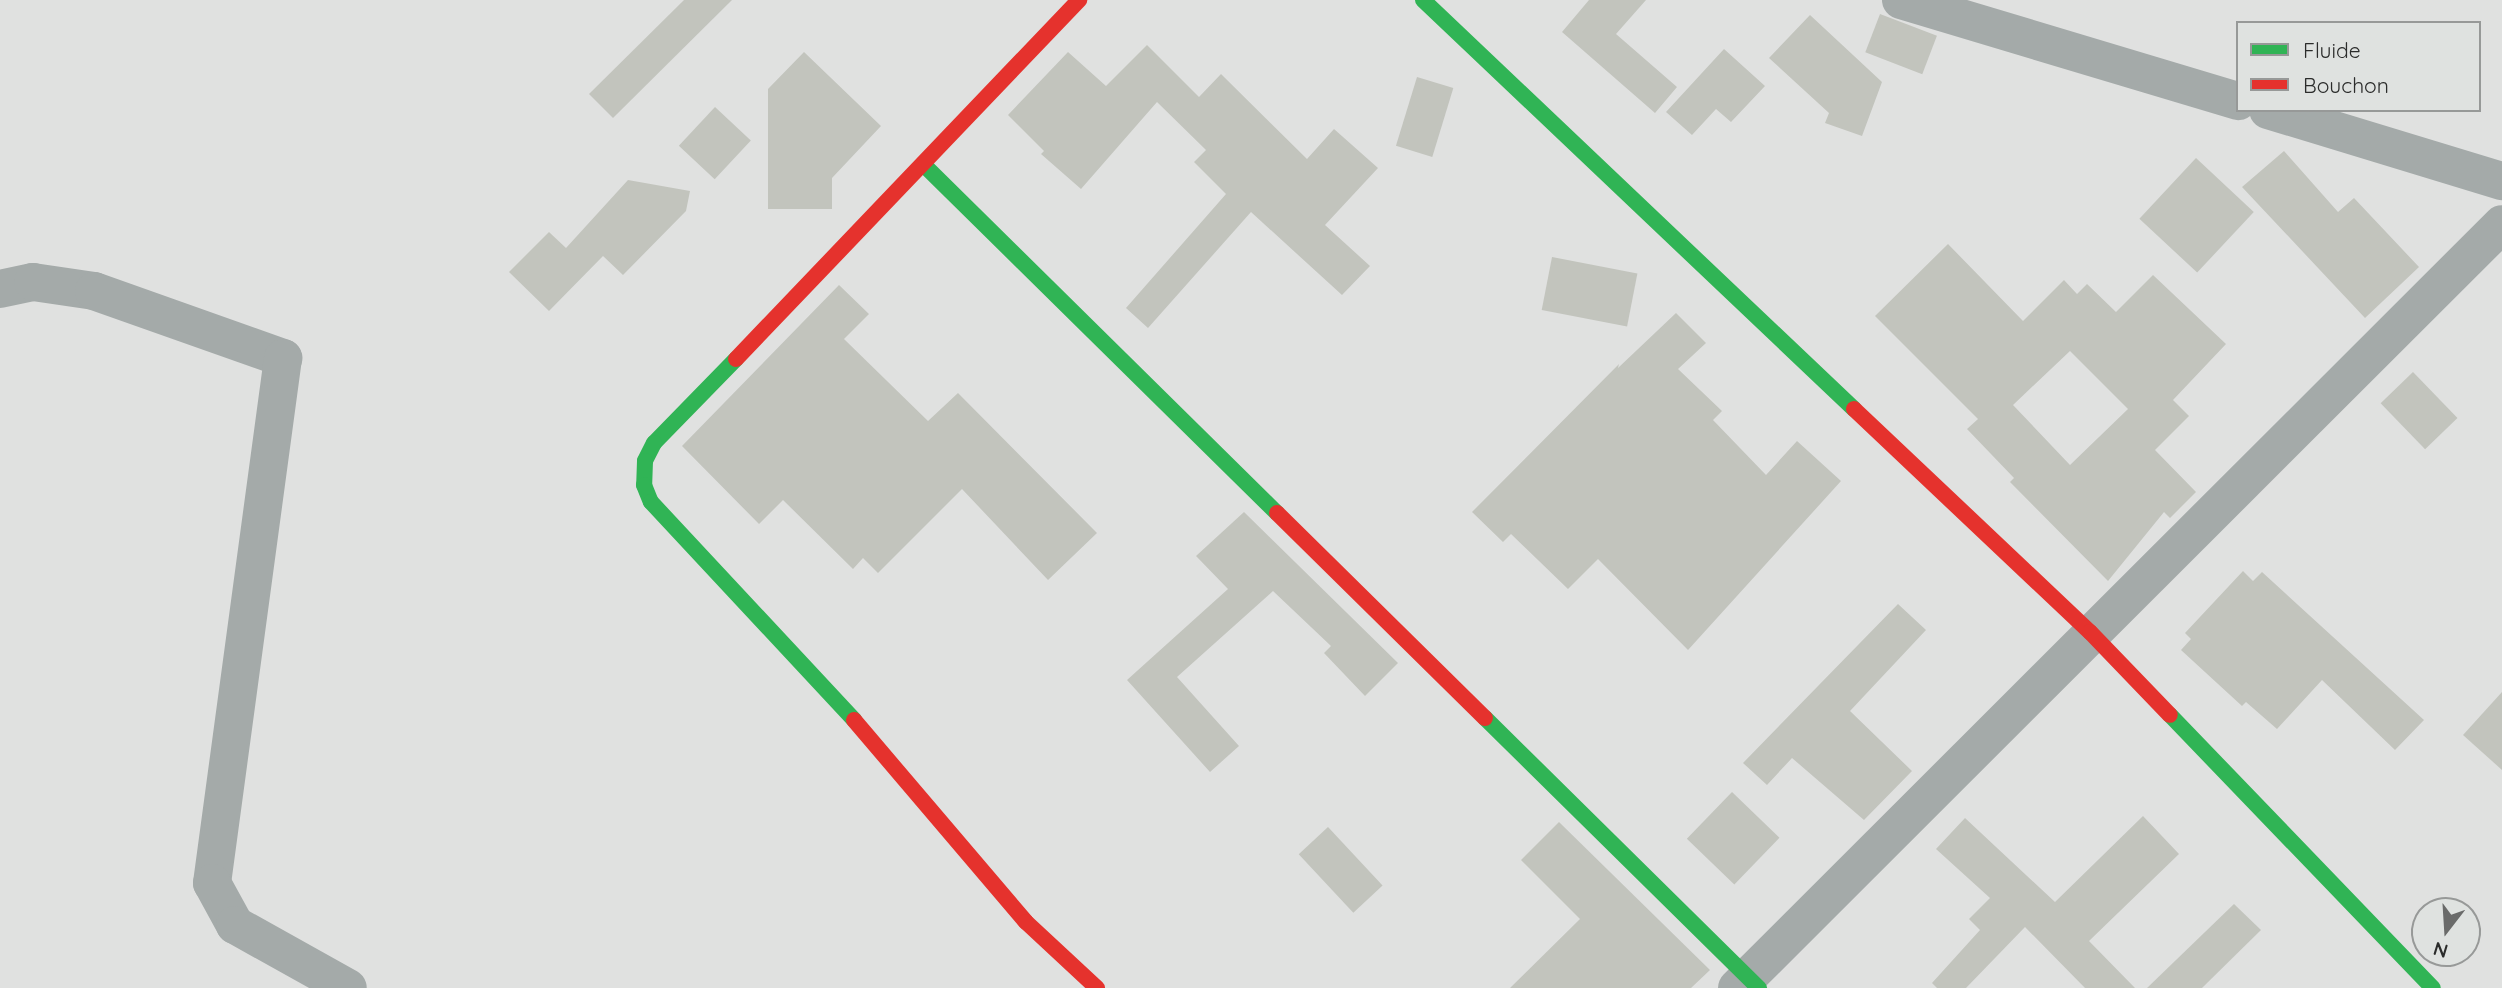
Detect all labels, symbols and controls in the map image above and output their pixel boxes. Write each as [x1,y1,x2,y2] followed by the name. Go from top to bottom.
[2236,21,2481,112] legend
[2303,37,2361,63] text: Fluide
[2303,72,2389,98] text: Bouchon
[2411,897,2481,967] north arrow
[2430,937,2451,964] text: N

